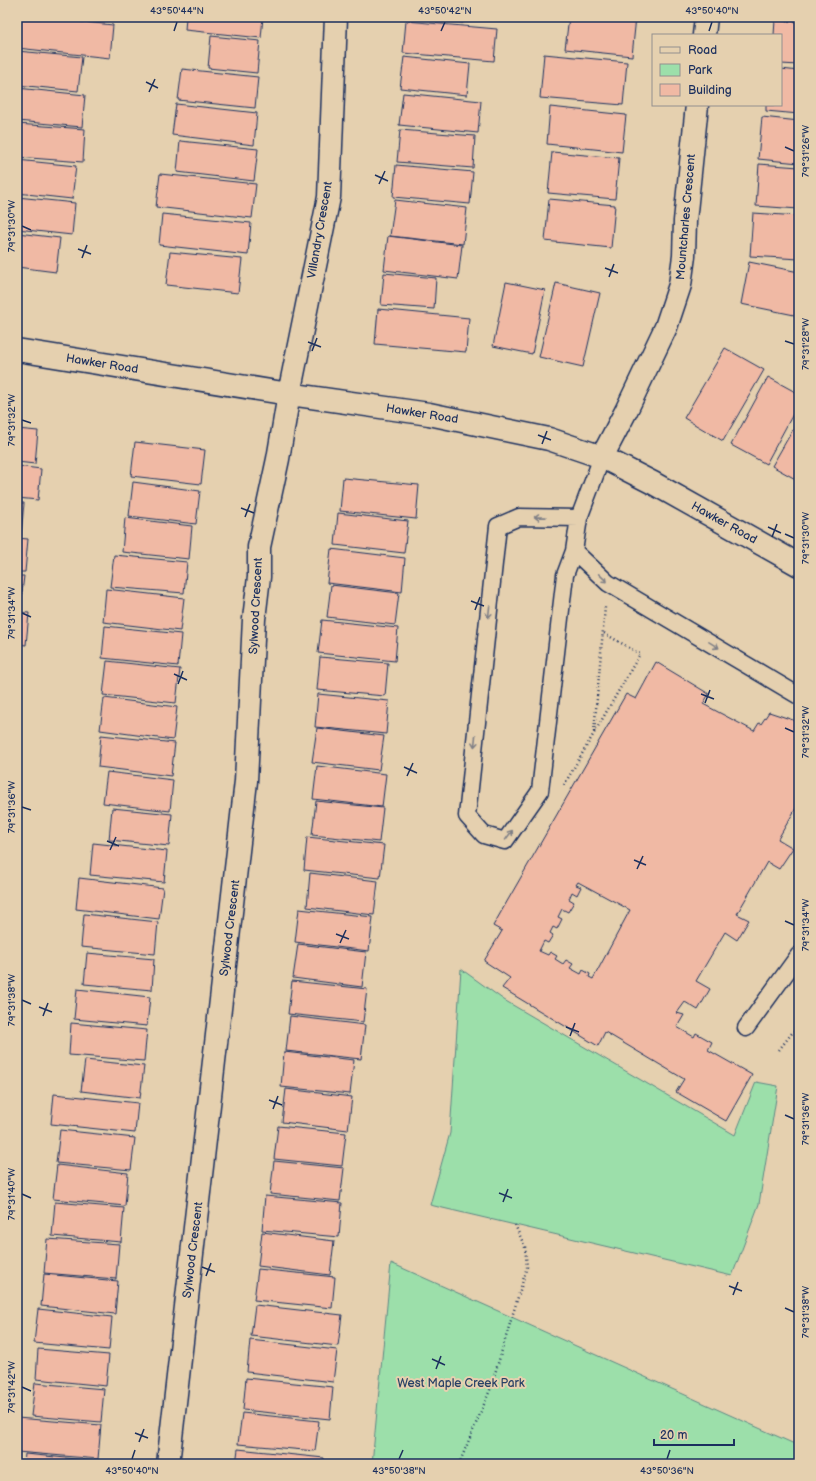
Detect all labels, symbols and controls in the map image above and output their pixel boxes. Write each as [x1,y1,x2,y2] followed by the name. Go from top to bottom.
[150,5,204,17] text: 43°50'44"N
[418,5,472,17] text: 43°50'42"N
[685,5,739,17] text: 43°50'40"N
[652,34,782,106] legend
[688,43,717,58] text: Road
[688,63,712,78] text: Park
[688,83,732,98] text: Building
[800,125,812,177] text: 79°31'26"W
[673,153,699,281] street label: Mountcharles Crescent
[304,180,336,280] street label: Villandry Crescent
[6,200,18,252] text: 79°31'30"W
[800,318,812,370] text: 79°31'28"W
[65,351,139,377] street label: Hawker Road
[6,394,18,446] text: 79°31'32"W
[385,401,459,427] street label: Hawker Road
[688,499,760,547] street label: Hawker Road
[800,512,812,564] text: 79°31'30"W
[534,513,547,521] one-way arrow
[246,557,266,655] street label: Sylwood Crescent
[598,573,608,583] one-way arrow
[6,587,18,639] text: 79°31'34"W
[485,605,493,618] one-way arrow
[708,642,720,650] one-way arrow
[800,706,812,758] text: 79°31'32"W
[471,734,479,747] one-way arrow
[6,781,18,833] text: 79°31'36"W
[505,829,513,840] one-way arrow
[217,879,243,977] street label: Sylwood Crescent
[800,899,812,951] text: 79°31'34"W
[6,974,18,1026] text: 79°31'38"W
[800,1093,812,1145] text: 79°31'36"W
[6,1168,18,1220] text: 79°31'40"W
[180,1201,206,1299] street label: Sylwood Crescent
[800,1286,812,1338] text: 79°31'38"W
[6,1361,18,1413] text: 79°31'42"W
[397,1376,525,1391] park label: West Maple Creek Park
[654,1421,734,1447] scale bar
[660,1428,687,1443] text: 20 m
[105,1465,159,1477] text: 43°50'40"N
[372,1465,426,1477] text: 43°50'38"N
[640,1465,694,1477] text: 43°50'36"N

